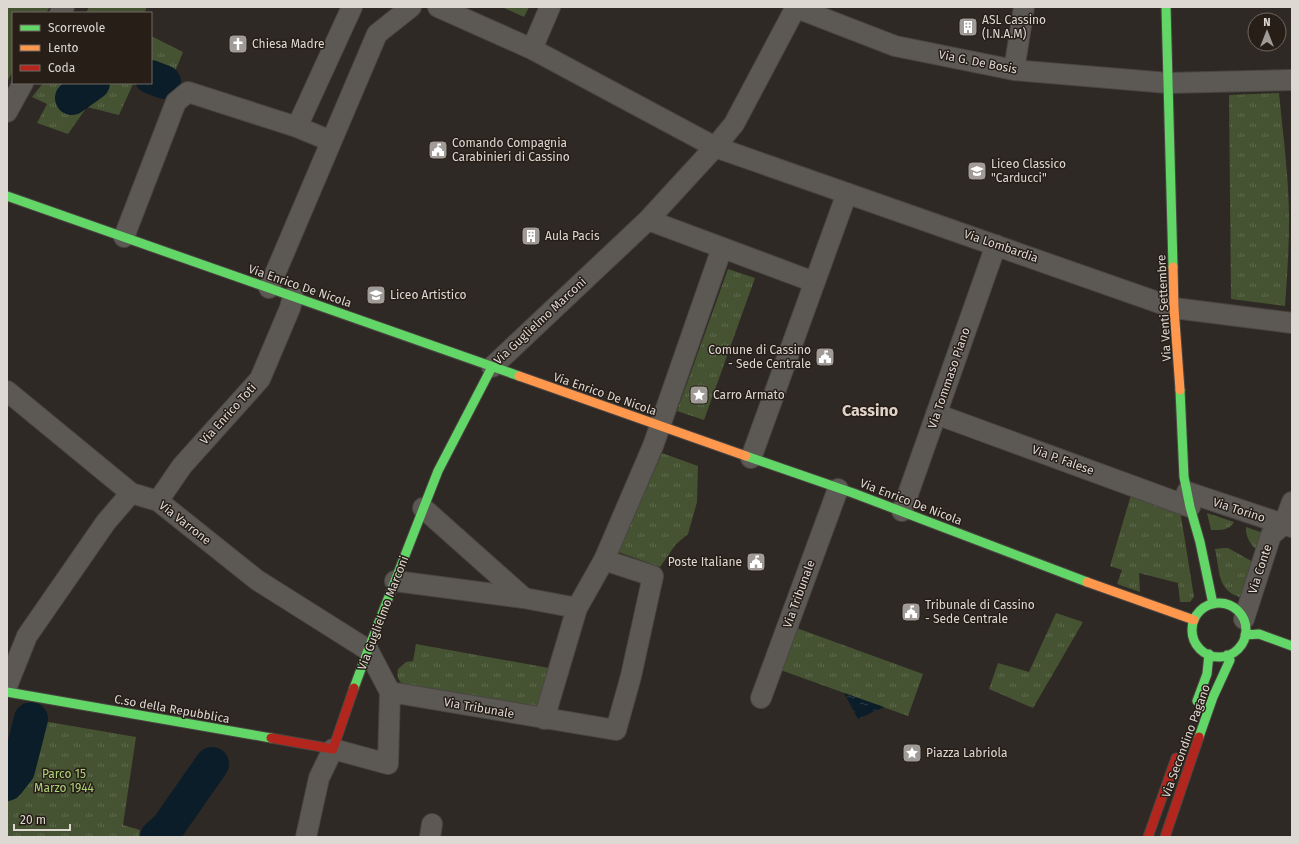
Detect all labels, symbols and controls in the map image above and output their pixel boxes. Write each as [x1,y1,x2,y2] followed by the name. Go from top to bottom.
[12,12,152,84] legend
[1247,12,1287,52] north arrow
[982,13,1046,41] place label: ASL Cassino (I.N.A.M)
[957,16,979,38] building icon: ASL Cassino (I.N.A.M)
[1263,16,1271,29] text: N
[48,21,105,35] text: Scorrevole
[227,33,249,55] church icon: Chiesa Madre
[252,37,325,51] place label: Chiesa Madre
[48,41,78,55] text: Lento
[938,48,1019,77] street label: Via G. De Bosis
[48,61,75,75] text: Coda
[452,136,570,164] place label: Comando Compagnia Carabinieri di Cassino
[427,139,449,161] public building icon: Comando Compagnia Carabinieri di Cassino
[991,157,1066,185] place label: Liceo Classico "Carducci"
[966,160,988,182] school or university icon: Liceo Classico "Carducci"
[520,225,542,247] building icon: Aula Pacis
[962,227,1040,265] street label: Via Lombardia
[545,229,600,243] place label: Aula Pacis
[1154,254,1174,362] street label: Via Venti Settembre
[247,262,353,310] street label: Via Enrico De Nicola
[491,275,589,367] street label: Via Guglielmo Marconi
[365,284,387,306] school or university icon: Liceo Artistico
[390,288,467,302] place label: Liceo Artistico
[925,326,973,430] street label: Via Tommaso Piano
[708,343,811,371] place label: Comune di Cassino - Sede Centrale
[814,346,836,368] public building icon: Comune di Cassino - Sede Centrale
[552,370,658,418] street label: Via Enrico De Nicola
[197,381,259,447] street label: Via Enrico Toti
[688,384,710,406] place icon: Carro Armato
[713,388,785,402] place label: Carro Armato
[842,401,898,420] district label: Cassino
[1030,442,1096,478] street label: Via P. Falese
[858,476,964,528] street label: Via Enrico De Nicola
[1211,495,1267,525] street label: Via Torino
[156,498,214,548] street label: Via Varrone
[1245,543,1275,595] street label: Via Conte
[745,551,767,573] public building icon: Poste Italiane
[355,554,411,672] street label: Via Guglielmo Marconi
[668,555,742,569] place label: Poste Italiane
[780,558,818,630] street label: Via Tribunale
[925,598,1035,626] place label: Tribunale di Cassino - Sede Centrale
[900,601,922,623] public building icon: Tribunale di Cassino - Sede Centrale
[1159,682,1213,800] street label: Via Secondino Pagano
[113,692,231,726] street label: C.so della Repubblica
[443,695,515,721] street label: Via Tribunale
[901,742,923,764] place icon: Piazza Labriola
[926,746,1007,760] place label: Piazza Labriola
[34,767,95,795] park label: Parco 15 Marzo 1944
[14,806,70,832] scale bar
[20,813,46,827] text: 20 m

